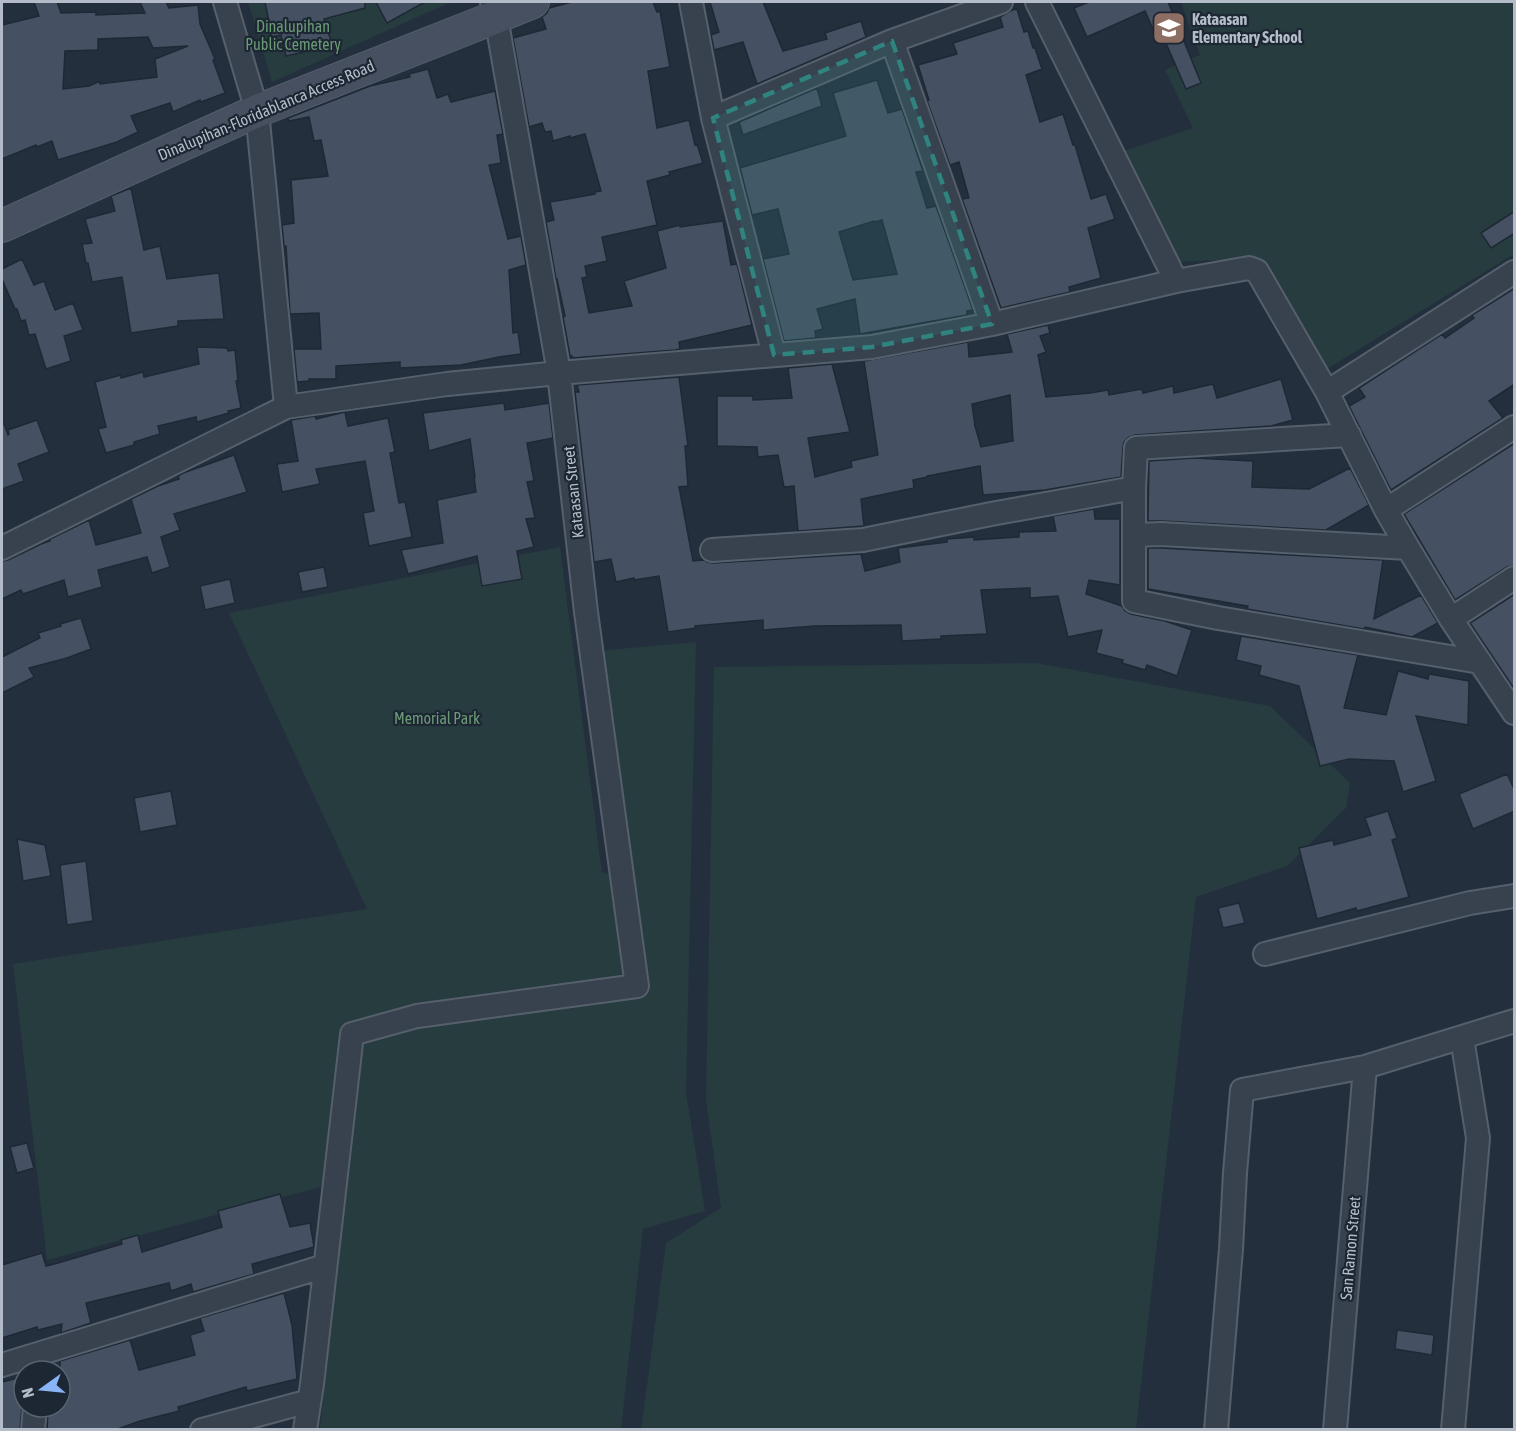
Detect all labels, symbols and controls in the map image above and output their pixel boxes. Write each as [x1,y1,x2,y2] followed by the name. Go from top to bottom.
[1151,10,1187,46] school or university icon: Kataasan Elementary School
[1192,10,1303,46] place label: Kataasan Elementary School
[245,17,341,54] park label: Dinalupihan Public Cemetery
[155,56,377,165] street label: Dinalupihan-Floridablanca Access Road
[559,445,587,539] street label: Kataasan Street
[394,709,480,727] park label: Memorial Park
[1337,1195,1364,1300] street label: San Ramon Street
[12,1359,72,1419] north arrow
[18,1386,37,1400] text: N

